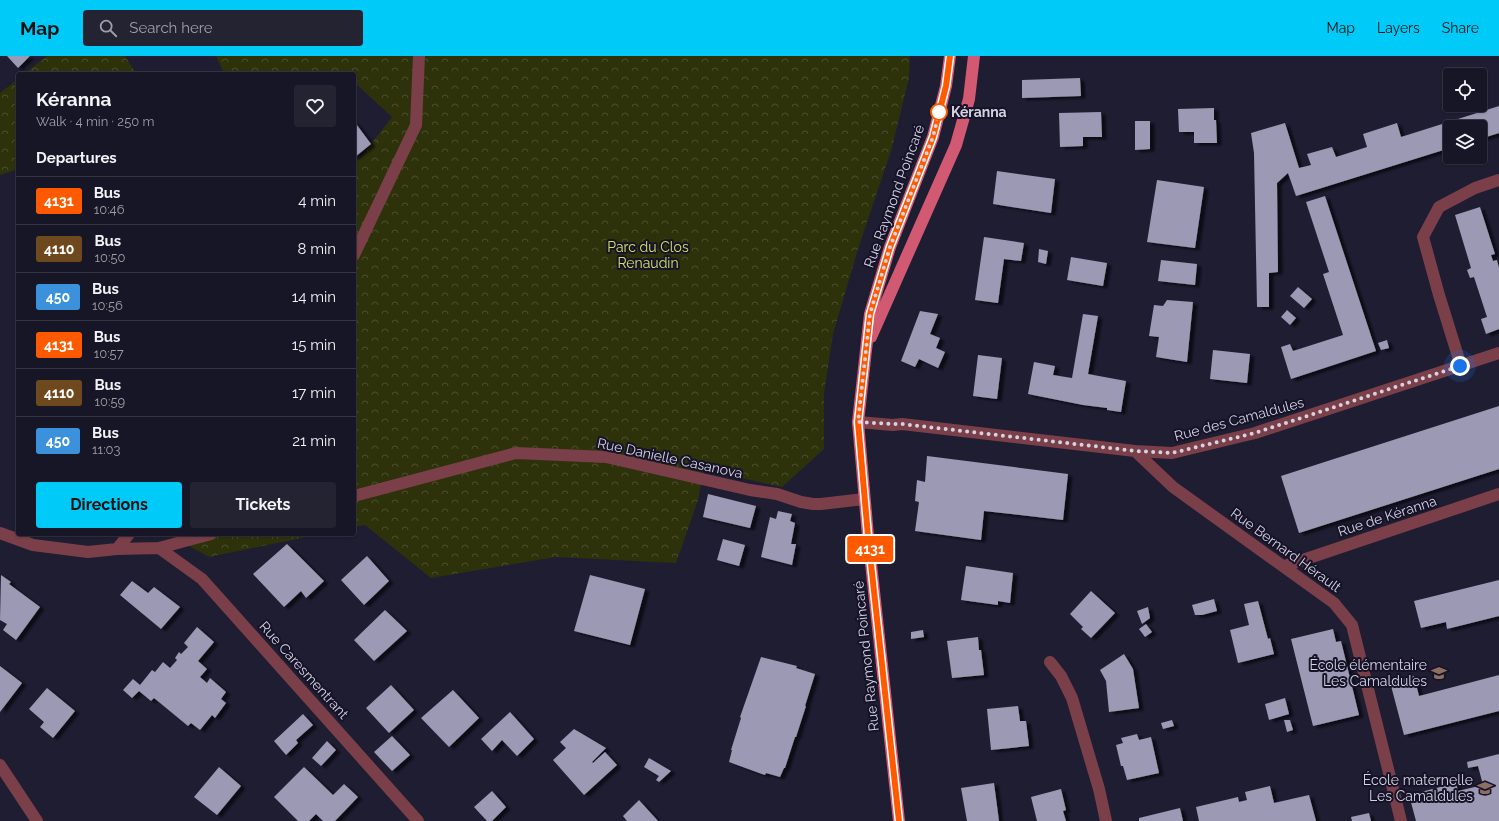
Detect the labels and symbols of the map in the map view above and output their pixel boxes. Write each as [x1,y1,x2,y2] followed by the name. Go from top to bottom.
[930,103,948,121] marker: Kéranna
[951,104,1007,120] place label: Kéranna
[861,122,927,270] street label: Rue Raymond Poincaré
[607,239,689,271] park label: Parc du Clos Renaudin
[1450,356,1470,376] your location
[1172,394,1306,444] street label: Rue des Camaldules
[596,435,744,481] street label: Rue Danielle Casanova
[1336,492,1438,540] street label: Rue de Kéranna
[1228,505,1344,595] street label: Rue Bernard Hérault
[842,536,898,562] line badge: 4131
[850,580,882,732] street label: Rue Raymond Poincaré
[256,618,352,722] street label: Rue Caresmentrant
[1309,656,1427,689] place label: École élémentaire Les Camaldules
[1430,664,1448,682] school or university icon: École élémentaire Les Camaldules
[1363,771,1473,804] place label: École maternelle Les Camaldules
[1476,779,1494,797] school or university icon: École maternelle Les Camaldules

